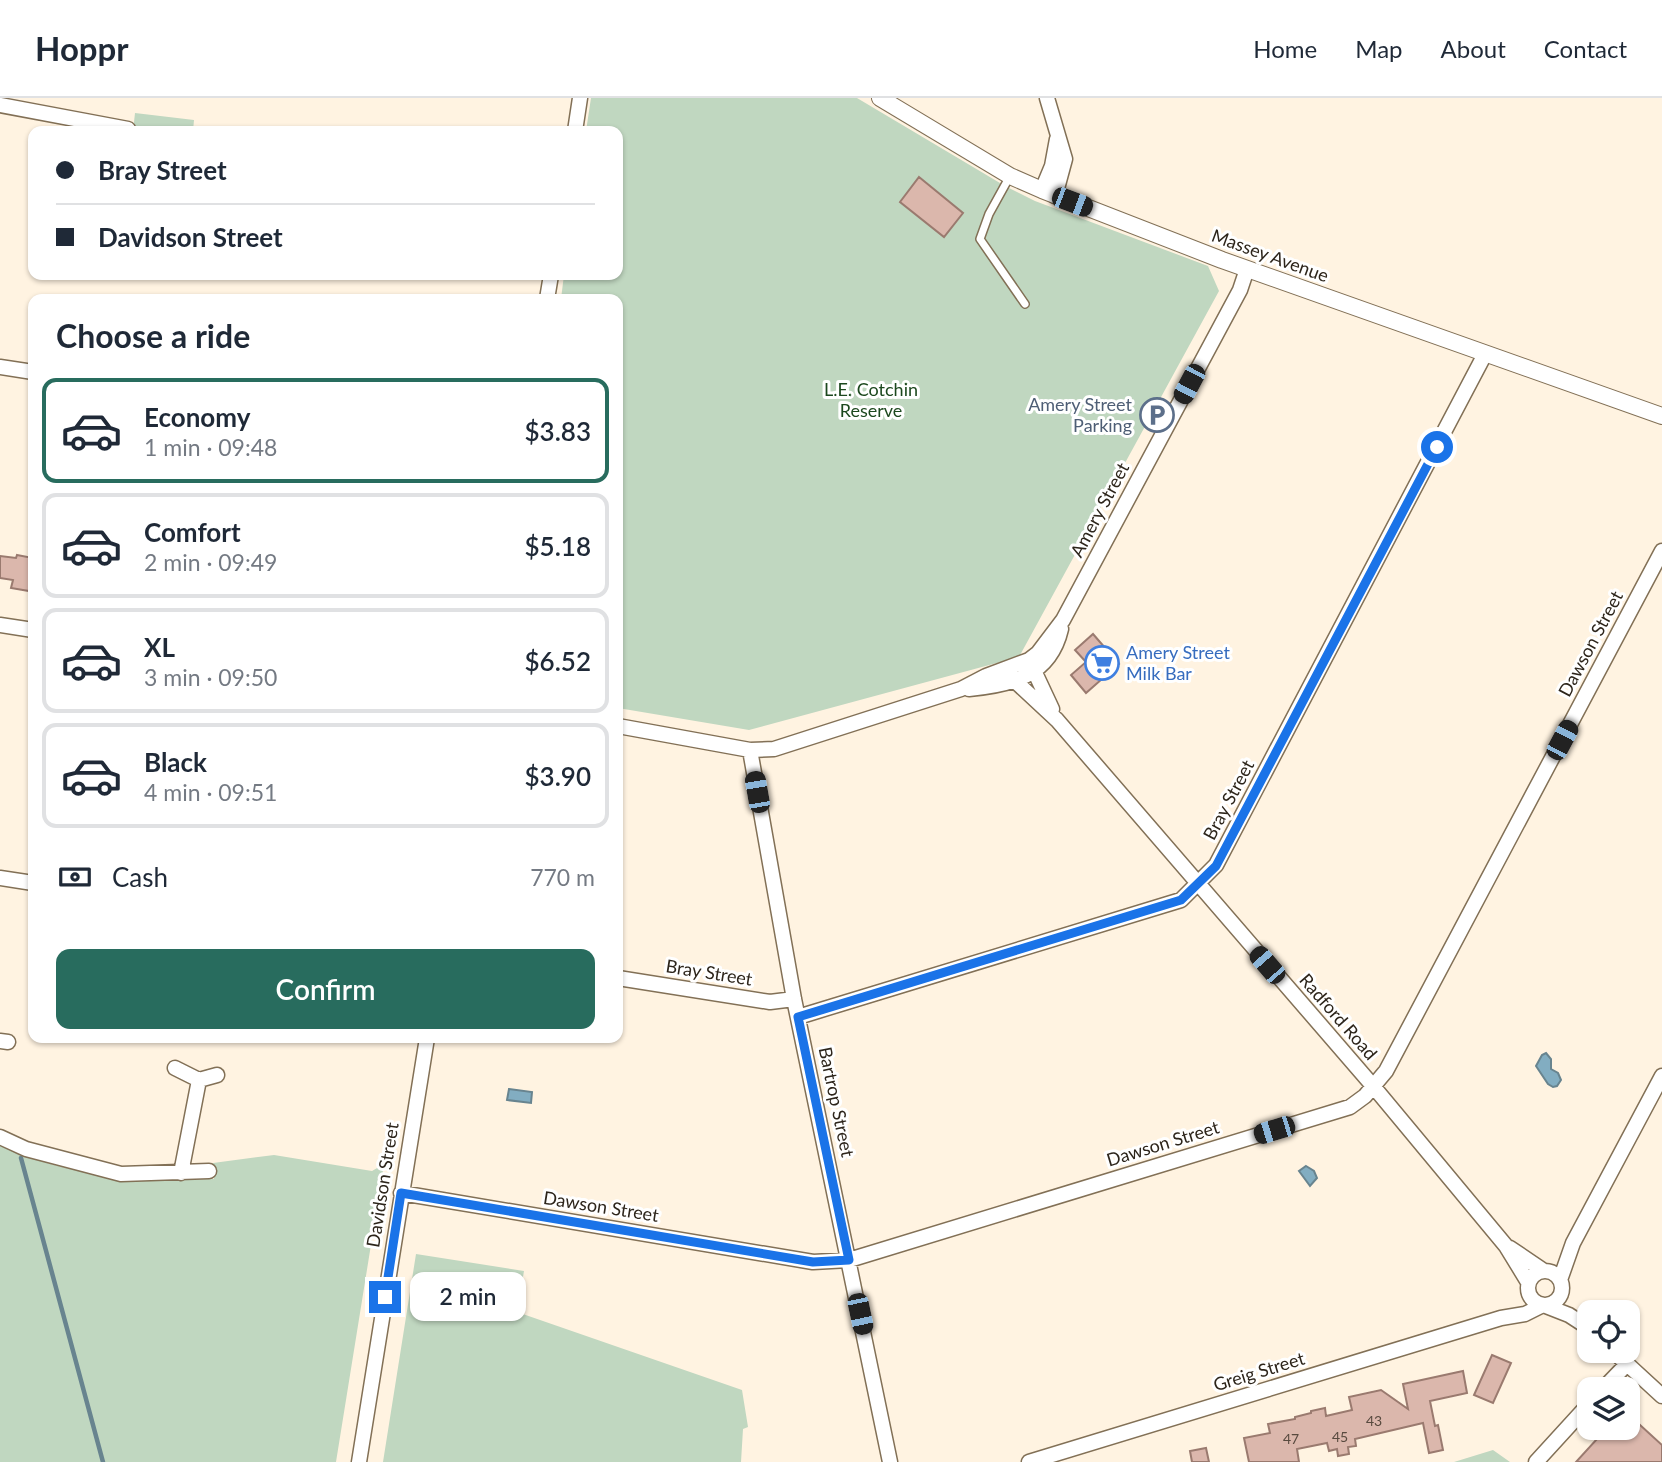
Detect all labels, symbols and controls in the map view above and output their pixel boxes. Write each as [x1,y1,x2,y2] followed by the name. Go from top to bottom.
[35,28,129,68] text: Hoppr
[1253,34,1317,63] text: Home
[1355,34,1403,63] text: Map
[1441,34,1506,63] text: About
[1544,34,1627,63] text: Contact
[98,154,227,186] text: Bray Street
[1049,185,1096,219] car
[98,221,283,253] text: Davidson Street
[1209,224,1332,286] street label: Massey Avenue
[56,316,250,355] text: Choose a ride
[1170,361,1209,407] car
[824,378,918,421] park label: L.E. Cotchin Reserve
[1028,393,1133,436] place label: Amery Street Parking
[1138,396,1176,434] parking icon: Amery Street Parking
[60,399,123,462] icon: car
[144,401,250,433] text: Economy
[525,415,591,447] text: $3.83
[1421,431,1453,463] route start
[144,433,277,461] text: 1 min · 09:48
[1065,458,1133,561] street label: Amery Street
[60,514,123,577] icon: car
[144,516,241,548] text: Comfort
[525,530,591,562] text: $5.18
[144,548,277,576] text: 2 min · 09:49
[1553,586,1627,700] street label: Dawson Street
[60,629,123,692] icon: car
[144,631,175,663] text: XL
[1126,641,1230,684] place label: Amery Street Milk Bar
[1083,644,1121,682] supermarket icon: Amery Street Milk Bar
[525,645,591,677] text: $6.52
[144,663,277,691] text: 3 min · 09:50
[1543,717,1582,763] car
[60,744,123,807] icon: car
[144,746,207,778] text: Black
[1198,755,1259,843] street label: Bray Street
[525,760,591,792] text: $3.90
[744,769,771,815] car
[144,778,277,806] text: 4 min · 09:51
[56,858,94,896] icon: cash
[112,861,168,893] text: Cash
[530,863,595,891] text: 770 m
[1246,942,1289,988] car
[56,949,595,1029] button: Confirm
[664,954,755,990] street label: Bray Street
[1295,969,1382,1064] street label: Radford Road
[815,1045,859,1159] street label: Bartrop Street
[1251,1114,1298,1146] car
[1104,1115,1222,1171] street label: Dawson Street
[361,1120,403,1249] street label: Davidson Street
[542,1186,661,1226] street label: Dawson Street
[410,1272,525,1322] callout: 2 min
[369,1281,401,1313] route end
[440,1282,496,1310] text: 2 min
[846,1291,875,1337] car
[1577,1300,1640,1440] map controls
[1577,1300,1640,1363] button: locate
[1210,1347,1308,1395] street label: Greig Street
[1577,1377,1640,1440] button: layers
[1366,1412,1382,1429] house number: 43
[1332,1428,1348,1445] house number: 45
[1283,1430,1299,1447] house number: 47

